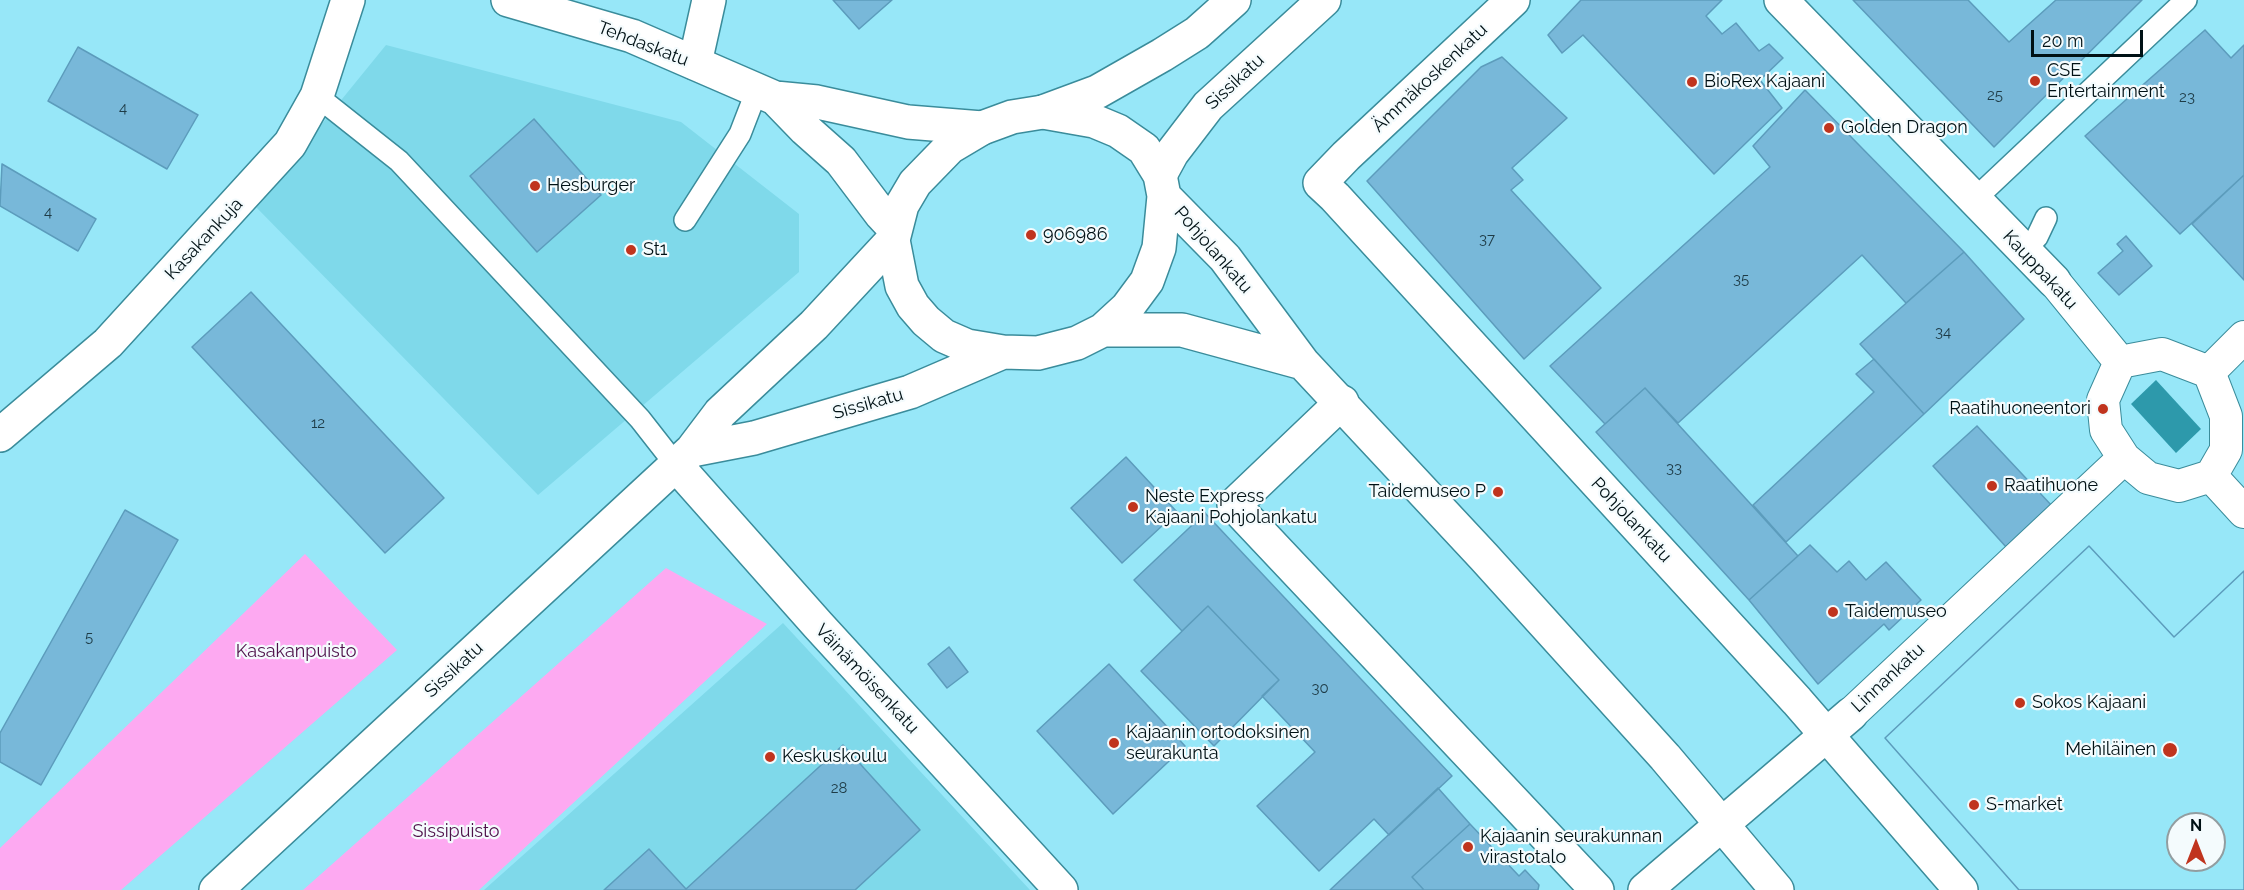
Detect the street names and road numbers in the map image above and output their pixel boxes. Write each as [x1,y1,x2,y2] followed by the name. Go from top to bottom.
[594,17,692,71] street label: Tehdaskatu
[1368,19,1492,137] street label: Ämmäkoskenkatu
[1201,50,1269,114] street label: Sissikatu
[161,194,247,284] street label: Kasakankuja
[1169,202,1257,298] street label: Pohjolankatu
[1998,226,2082,314] street label: Kauppakatu
[830,384,906,424] street label: Sissikatu
[1586,473,1676,567] street label: Pohjolankatu
[811,620,923,738] street label: Väinämöisenkatu
[420,638,488,702] street label: Sissikatu
[1847,639,1929,717] street label: Linnankatu

